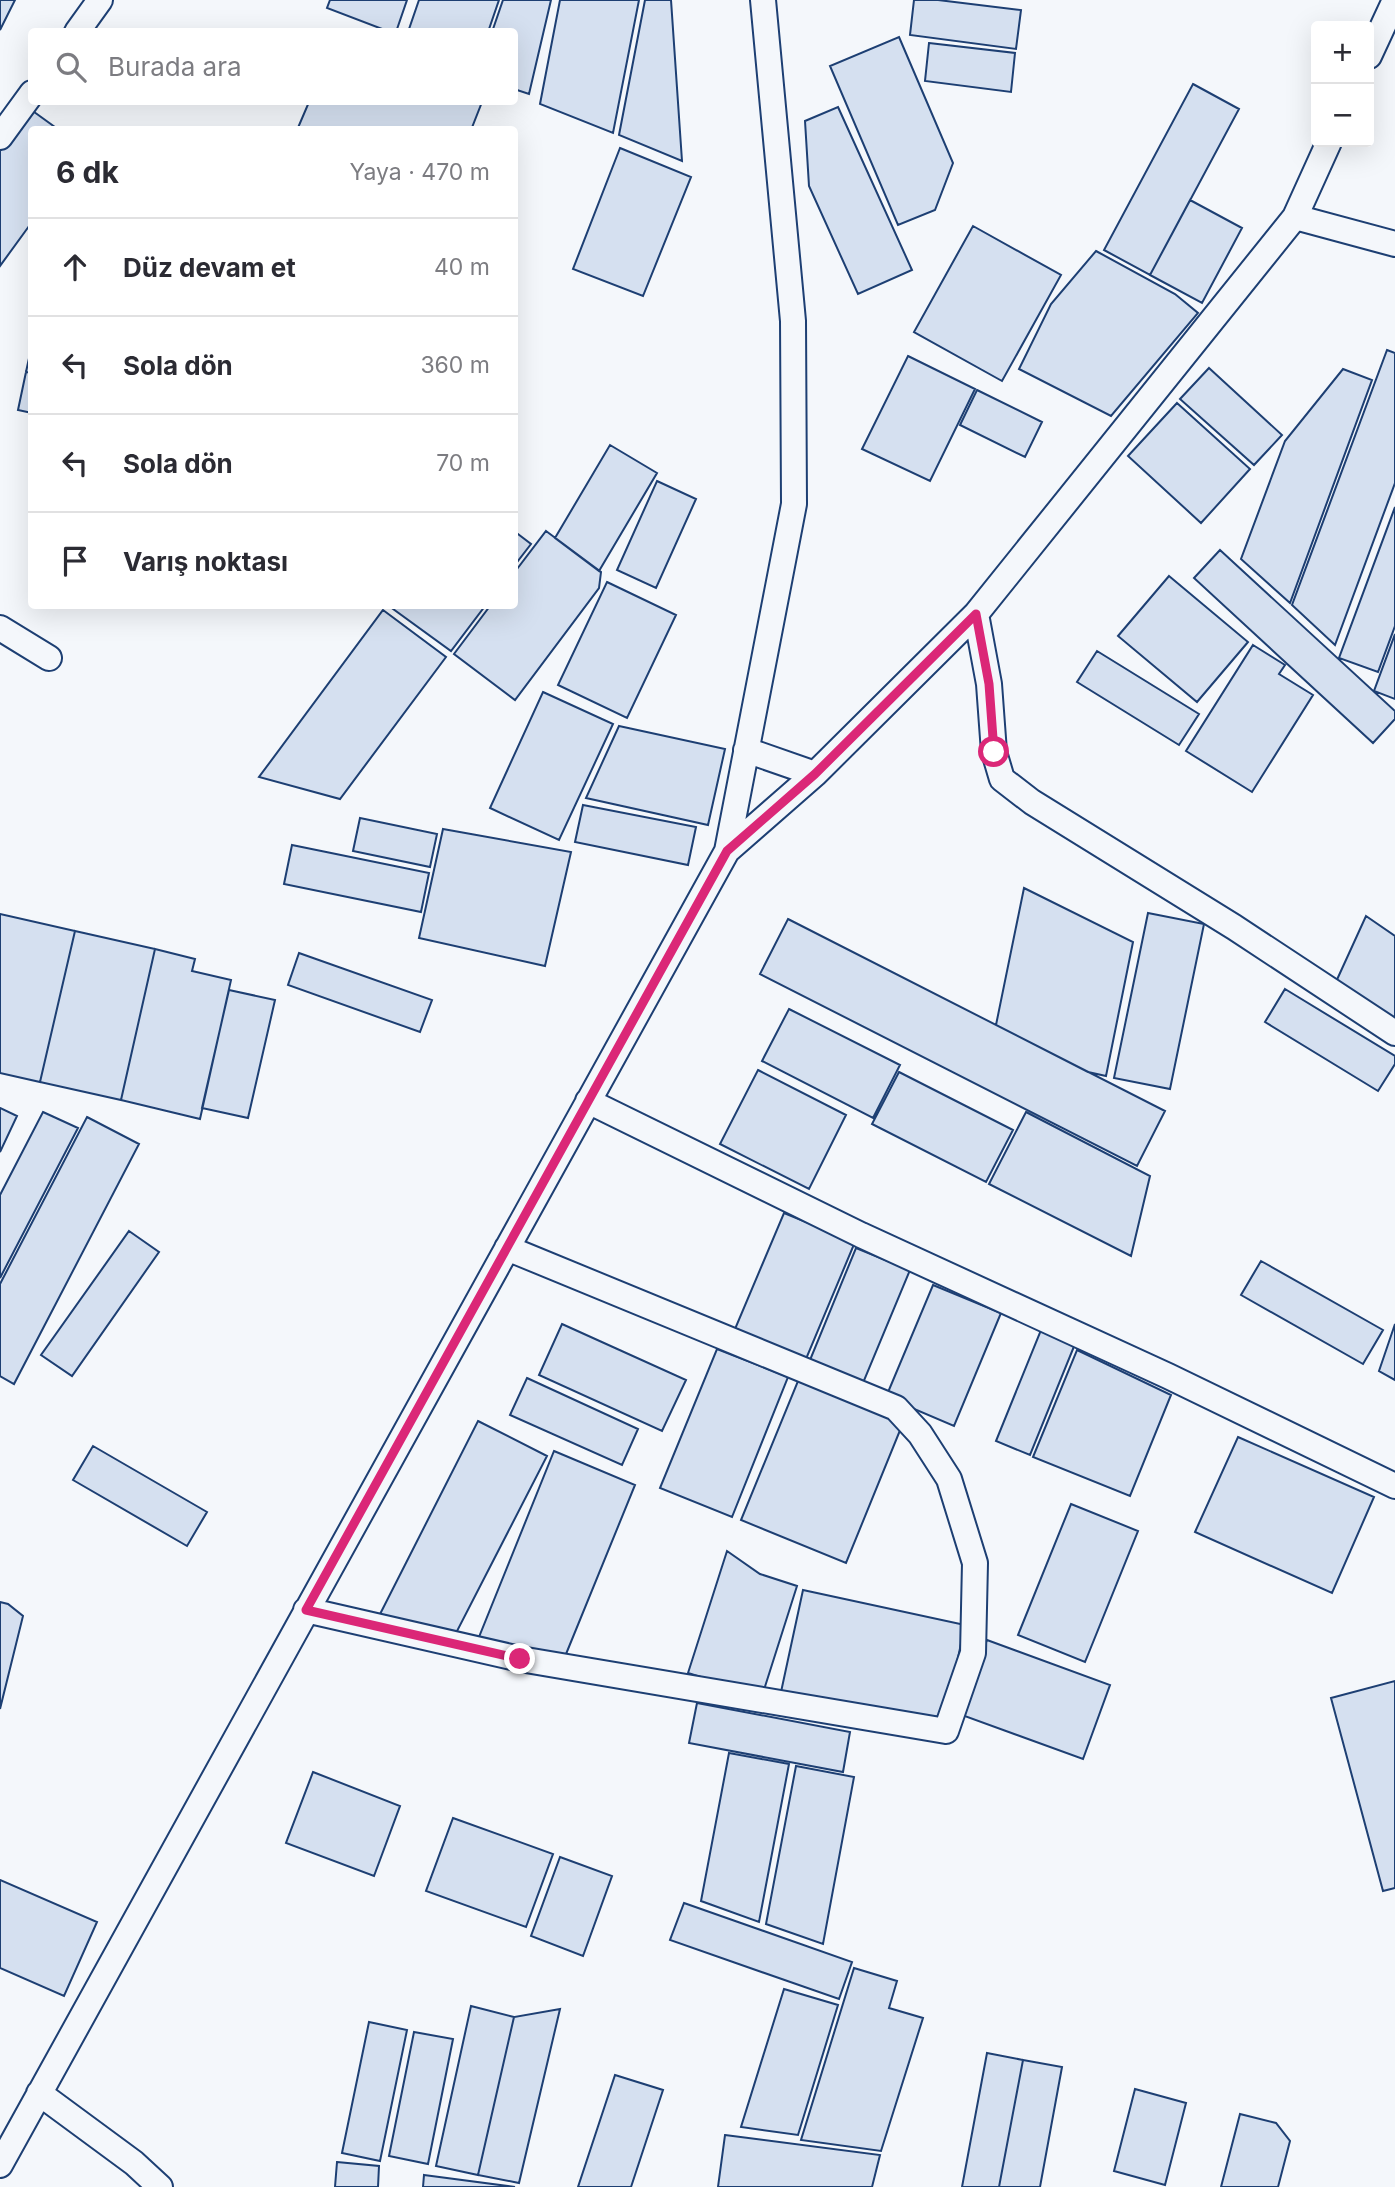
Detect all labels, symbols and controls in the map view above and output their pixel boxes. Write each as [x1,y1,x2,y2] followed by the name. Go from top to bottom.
[1311,21,1374,147] map controls
[1311,21,1374,84] button: +
[28,28,518,105] search box
[52,48,90,86] icon: search
[108,51,242,82] text: Burada ara
[1311,84,1374,147] button: −
[56,154,119,190] text: 6 dk
[350,158,490,186] text: Yaya · 470 m
[56,248,94,286] icon: ahead
[123,252,296,283] text: Düz devam et
[434,253,490,281] text: 40 m
[56,346,94,384] icon: left
[123,350,233,381] text: Sola dön
[420,351,490,379] text: 360 m
[56,444,94,482] icon: left
[123,448,233,479] text: Sola dön
[436,449,490,477] text: 70 m
[56,542,94,580] icon: arrive
[123,546,288,577] text: Varış noktası
[978,736,1009,767] route start
[504,1643,535,1674] route end

